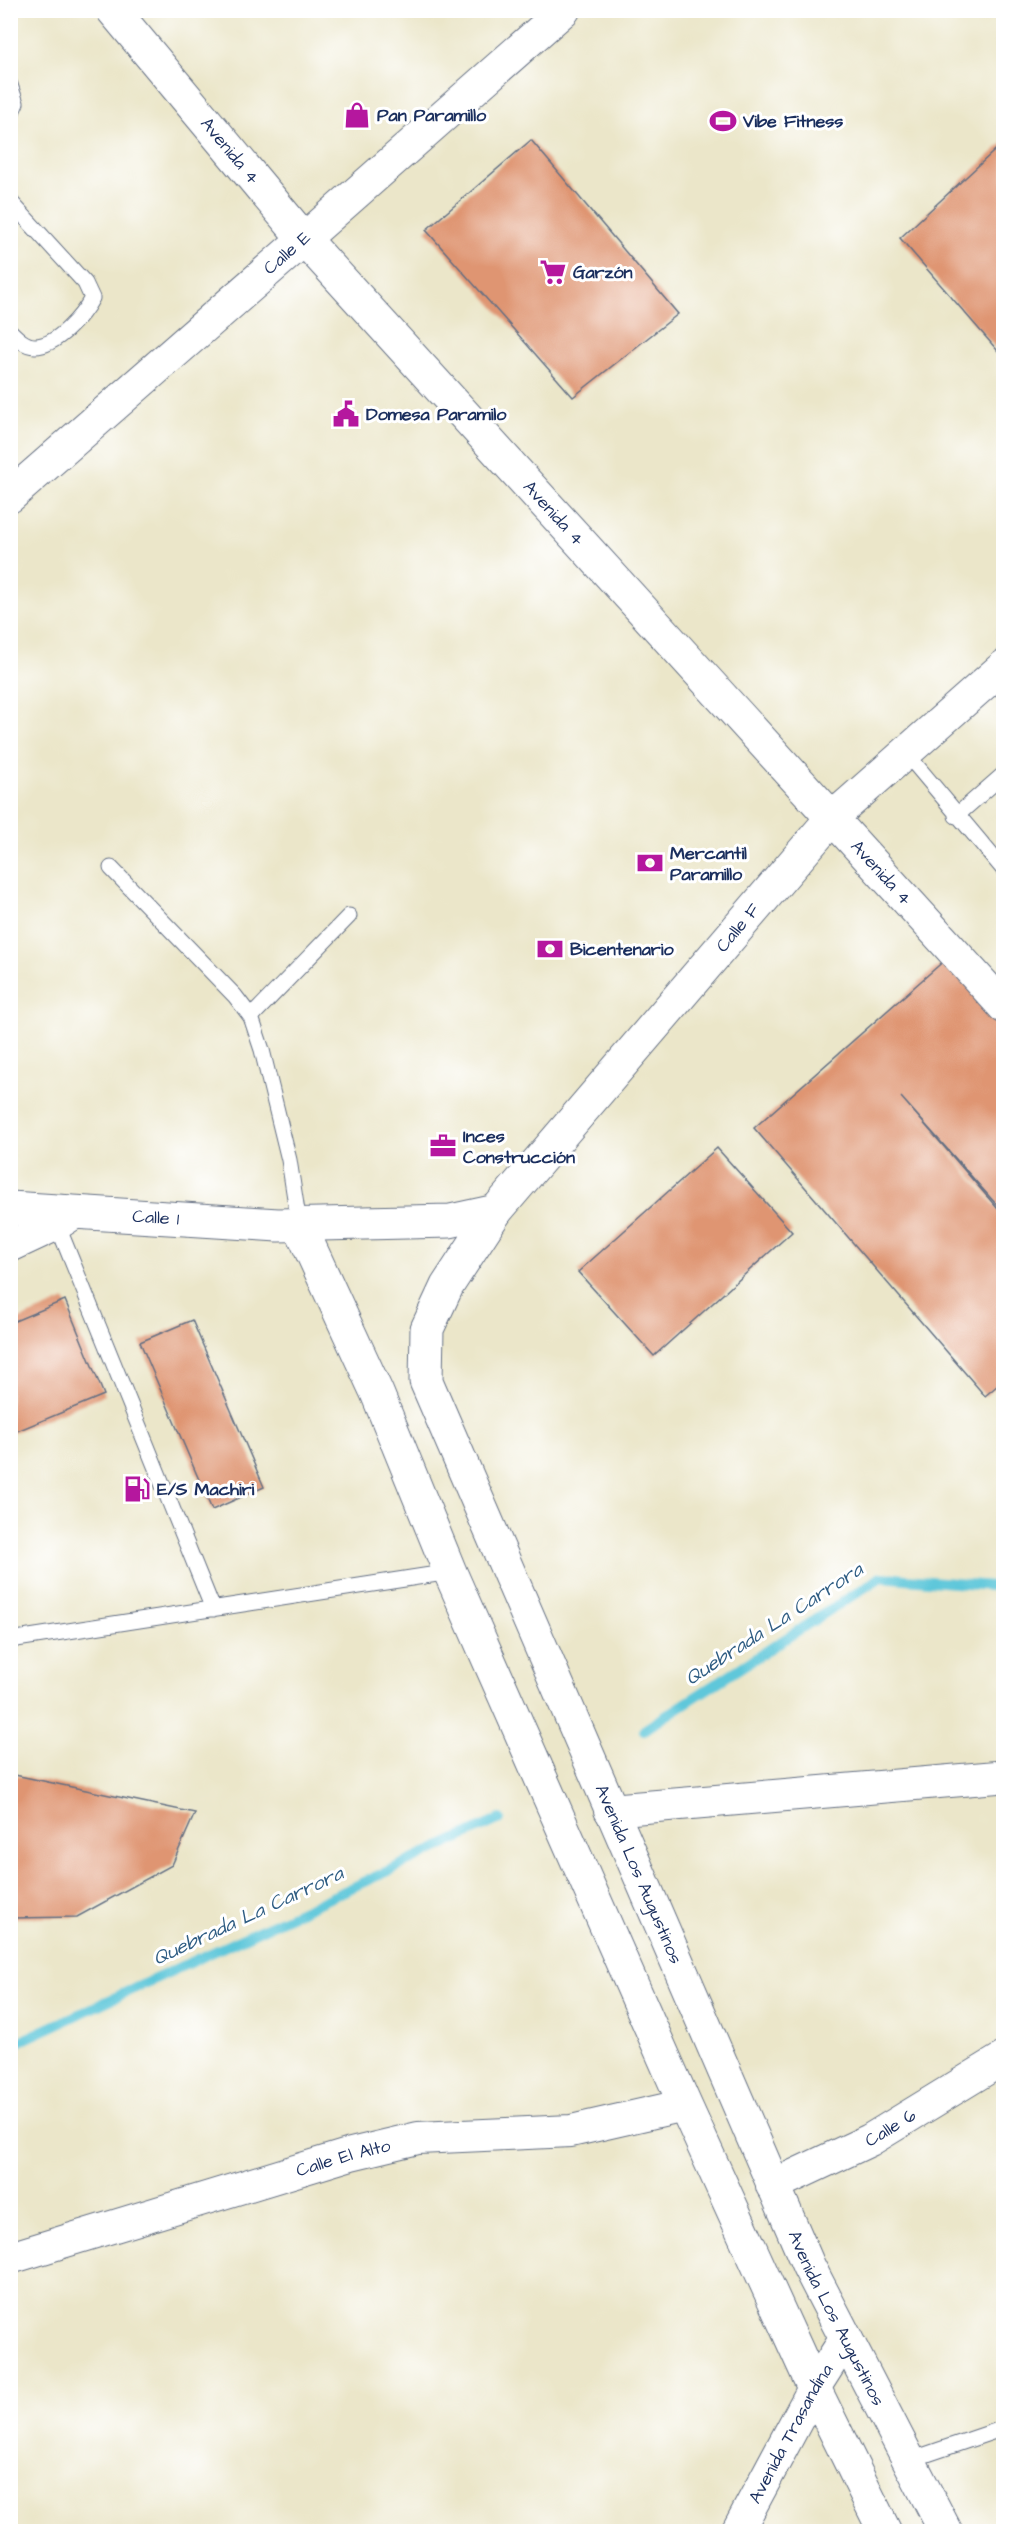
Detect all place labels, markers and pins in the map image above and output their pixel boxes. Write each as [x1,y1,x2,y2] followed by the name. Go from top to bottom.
[342,100,372,130] shop icon: Pan Paramillo
[377,103,487,128] place label: Pan Paramillo
[708,106,738,136] sports icon: Vibe Fitness
[742,109,843,134] place label: Vibe Fitness
[538,257,568,287] supermarket icon: Garzón
[573,260,633,285] place label: Garzón
[331,399,361,429] public building icon: Domesa Paramilo
[366,402,507,427] place label: Domesa Paramilo
[670,841,747,887] place label: Mercantil Paramillo
[635,848,665,878] bank icon: Mercantil Paramillo
[535,934,565,964] bank icon: Bicentenario
[570,937,674,962] place label: Bicentenario
[463,1124,575,1170] place label: Inces Construcción
[428,1131,458,1161] office icon: Inces Construcción
[122,1474,152,1504] fuel station icon: E/S Machiri
[157,1477,255,1502] place label: E/S Machiri

